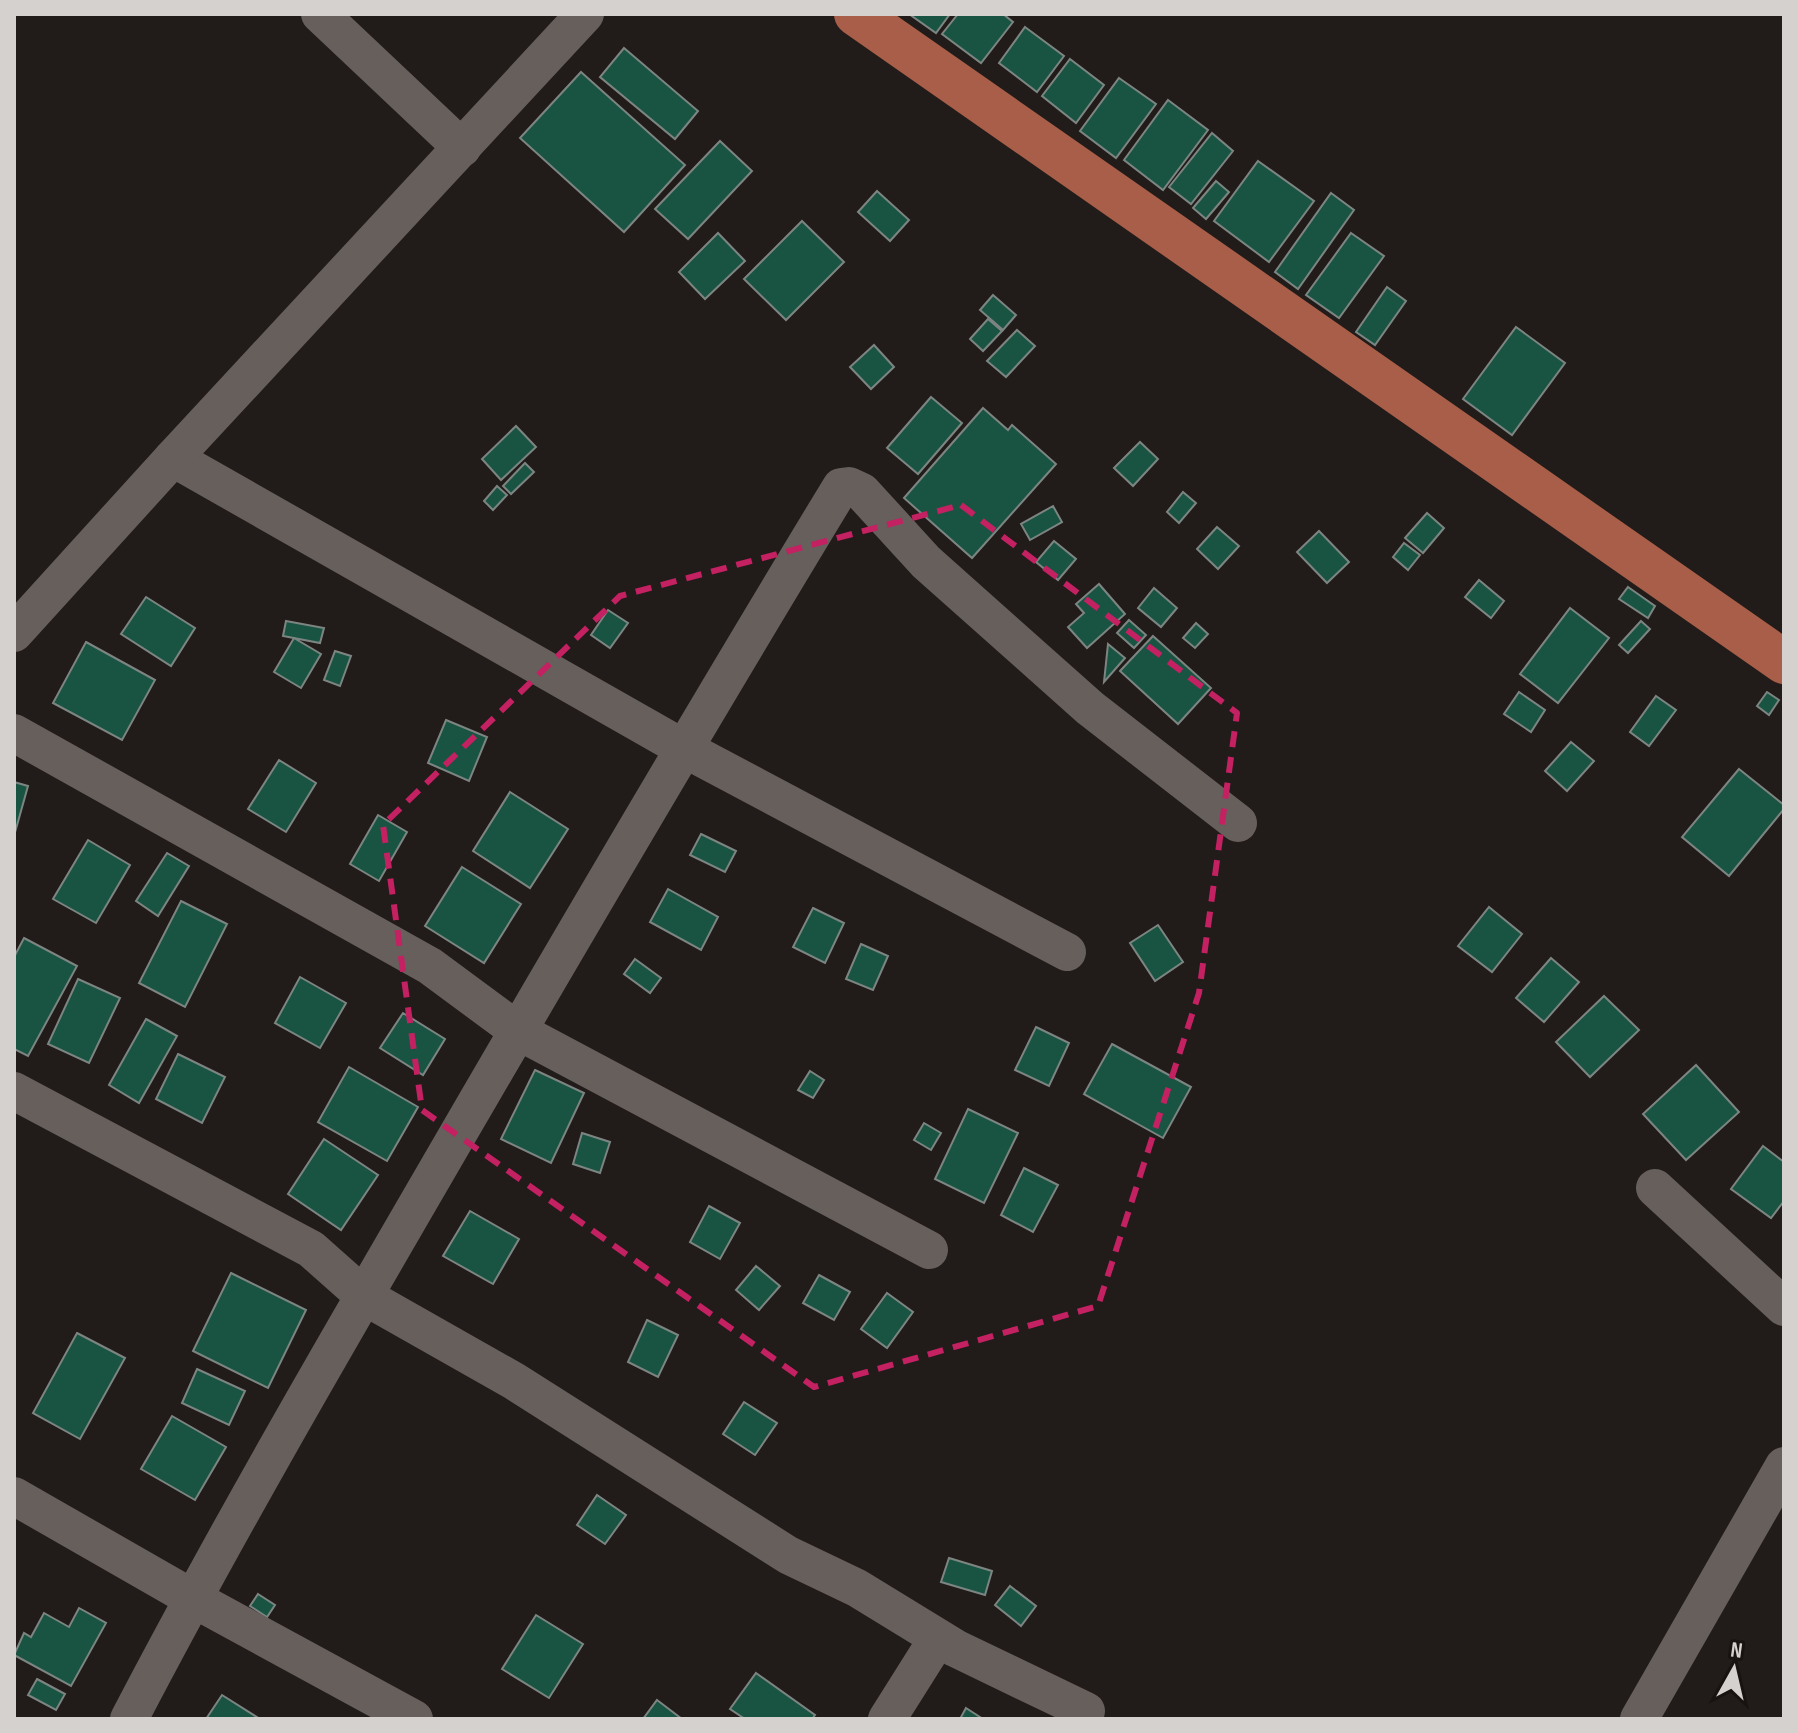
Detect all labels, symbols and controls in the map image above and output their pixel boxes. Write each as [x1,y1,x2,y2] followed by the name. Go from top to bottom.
[1694,1629,1774,1709] north arrow
[1729,1636,1744,1665] text: N

